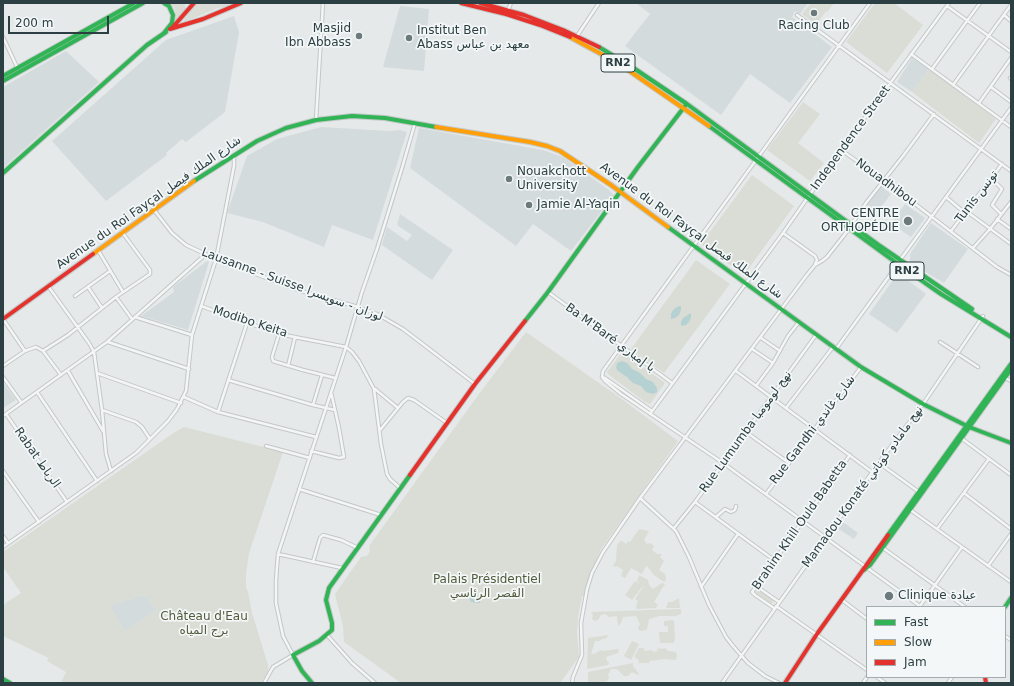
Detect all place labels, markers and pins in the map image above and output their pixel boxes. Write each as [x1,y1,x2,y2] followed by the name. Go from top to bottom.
[809,8,819,18] marker: Racing Club
[778,19,850,33] place label: Racing Club
[285,22,351,50] place label: Masjid Ibn Abbass
[417,24,530,52] place label: Institut Ben Abass معهد بن عباس
[354,31,364,41] marker: Masjid Ibn Abbass
[404,33,414,43] marker: Institut Ben Abass معهد بن عباس
[517,165,586,193] place label: Nouakchott University
[504,174,514,184] marker: Nouakchott University
[537,198,620,212] place label: Jamie Al-Yaqin
[524,200,534,210] marker: Jamie Al-Yaqin
[821,207,899,235] place label: CENTRE ORTHOPÉDIE
[902,215,914,227] marker: CENTRE ORTHOPÉDIE
[898,589,976,603] place label: Clinique عيادة
[883,590,895,602] marker: Clinique عيادة

